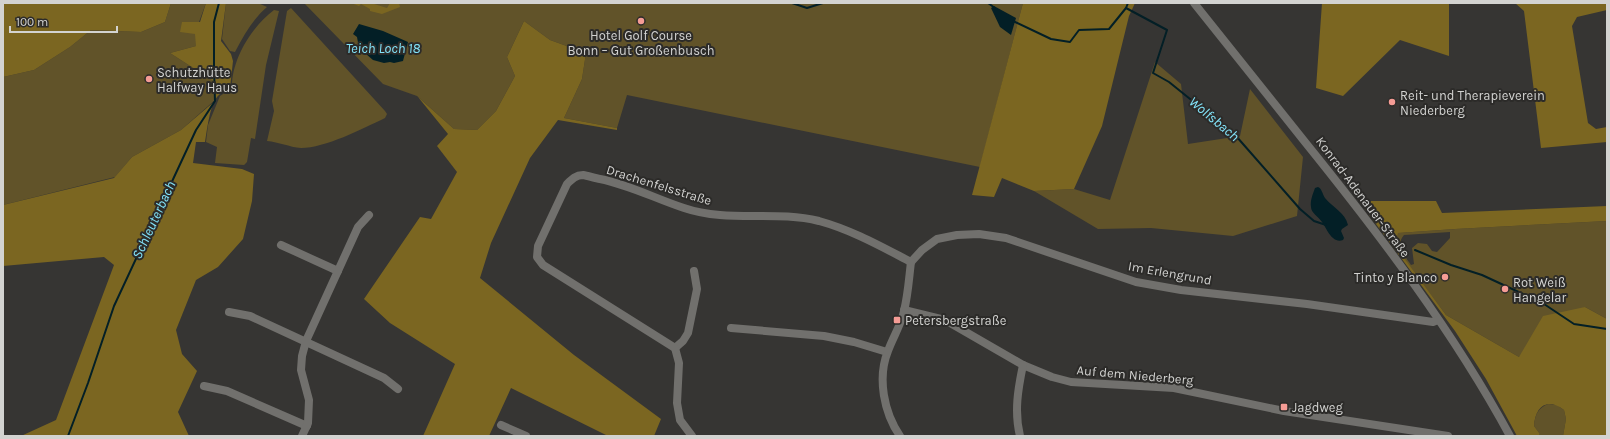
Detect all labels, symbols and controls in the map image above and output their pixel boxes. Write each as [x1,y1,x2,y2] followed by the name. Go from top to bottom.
[10,8,117,34] scale bar
[16,15,48,29] text: 100 m
[636,16,646,26] marker: Hotel Golf Course Bonn – Gut Großenbusch
[567,28,715,58] place label: Hotel Golf Course Bonn – Gut Großenbusch
[346,40,420,57] water label: Teich Loch 18
[157,65,237,95] place label: Schutzhütte Halfway Haus
[144,74,154,84] marker: Schutzhütte Halfway Haus
[1400,88,1545,118] place label: Reit- und Therapieverein Niederberg
[1185,93,1243,145] water label: Wolfsbach
[1387,97,1397,107] marker: Reit- und Therapieverein Niederberg
[1313,134,1413,260] street label: Konrad-Adenauer-Straße
[605,162,714,208] street label: Drachenfelsstraße
[129,178,179,262] water label: Schleuterbach
[1127,258,1213,288] street label: Im Erlengrund
[1354,270,1437,285] place label: Tinto y Blanco
[1440,272,1450,282] marker: Tinto y Blanco
[1513,275,1567,305] place label: Rot Weiß Hangelar
[1500,284,1510,294] marker: Rot Weiß Hangelar
[905,313,1007,328] place label: Petersbergstraße
[892,315,902,325] marker: Petersbergstraße
[1076,362,1195,388] street label: Auf dem Niederberg
[1292,400,1344,415] place label: Jagdweg
[1279,402,1289,412] marker: Jagdweg

